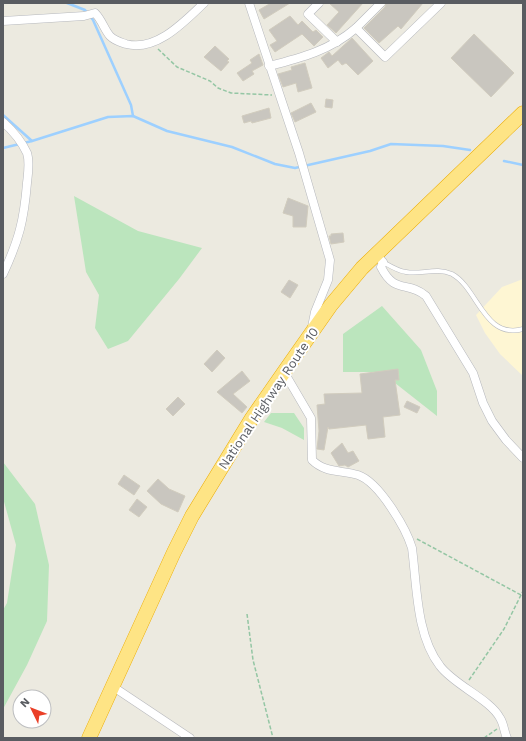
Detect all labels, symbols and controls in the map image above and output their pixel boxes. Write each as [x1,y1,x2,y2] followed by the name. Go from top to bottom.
[215,325,321,472] street label: National Highway Route 10
[12,689,52,729] north arrow
[18,695,33,710] text: N

